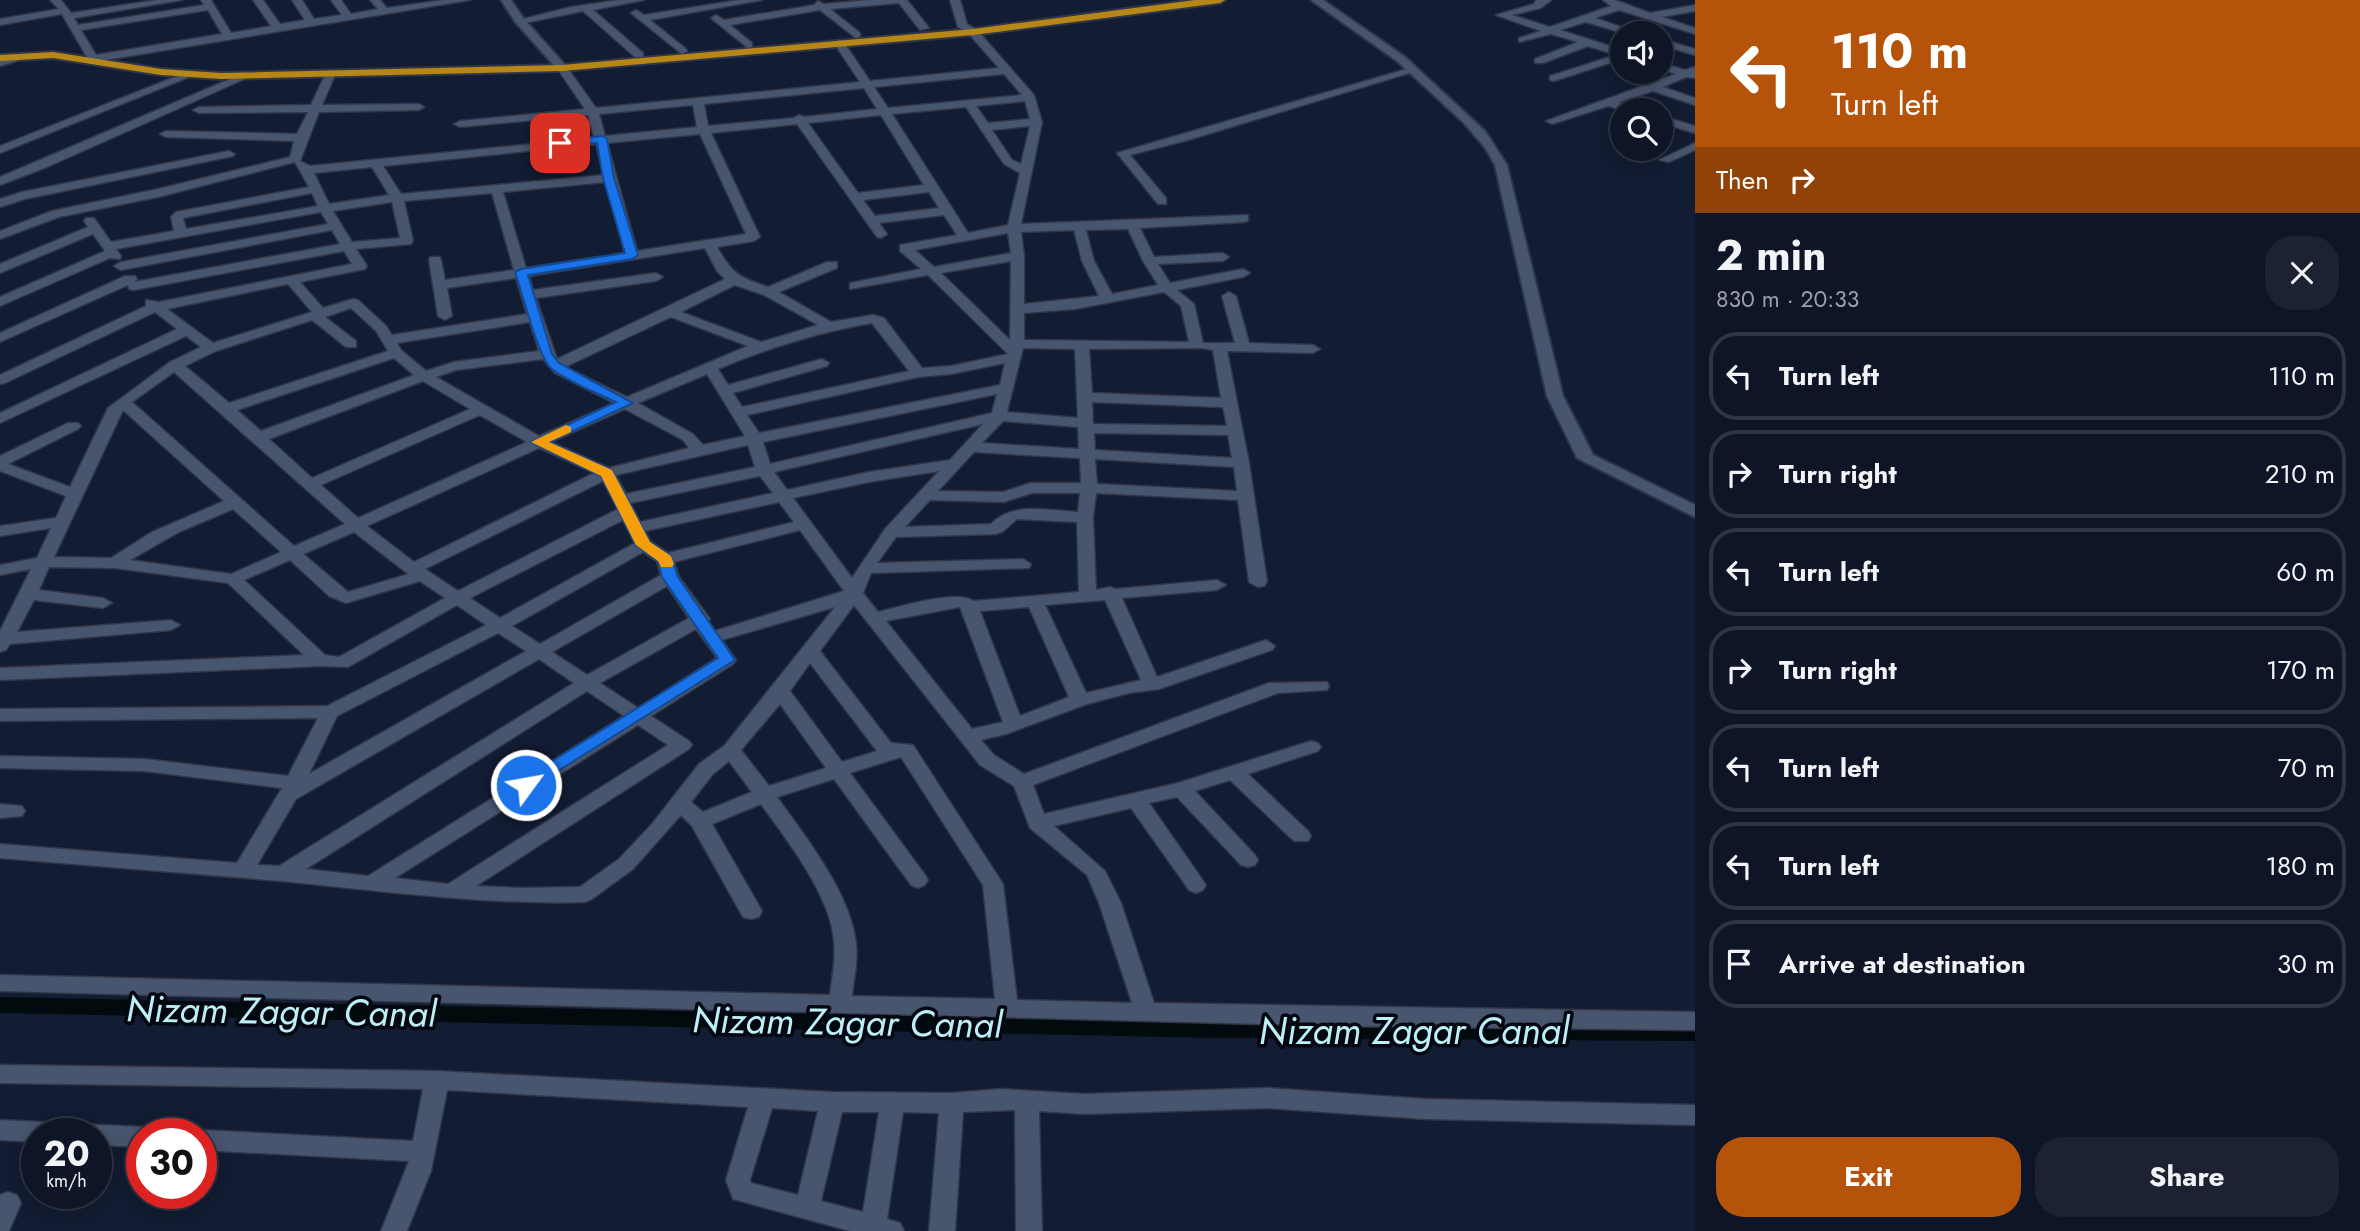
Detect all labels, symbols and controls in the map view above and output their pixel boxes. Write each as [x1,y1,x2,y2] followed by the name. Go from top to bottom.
[1831,16,1968,86] text: 110 m
[1610,21,1673,161] map controls
[1610,21,1673,84] button: sound
[1716,28,1807,119] icon: left
[1831,81,1938,127] text: Turn left
[1610,98,1673,161] button: search
[530,113,590,173] pin
[541,124,579,162] icon: arrive
[1716,161,1769,199] text: Then
[1783,161,1821,199] icon: right
[1716,225,1826,286] text: 2 min
[2265,236,2339,310] button: close
[1716,282,1859,316] text: 830 m · 20:33
[1720,357,1758,395] icon: left
[1779,357,1879,395] text: Turn left
[2268,357,2335,395] text: 110 m
[1720,455,1758,493] icon: right
[1779,455,1897,493] text: Turn right
[2265,455,2335,493] text: 210 m
[1720,553,1758,591] icon: left
[1779,553,1879,591] text: Turn left
[2276,553,2335,591] text: 60 m
[1720,651,1758,689] icon: right
[1779,651,1897,689] text: Turn right
[2266,651,2335,689] text: 170 m
[489,748,563,822] position arrow
[1720,749,1758,787] icon: left
[1779,749,1879,787] text: Turn left
[2278,749,2335,787] text: 70 m
[1720,847,1758,885] icon: left
[1779,847,1879,885] text: Turn left
[2265,847,2335,885] text: 180 m
[1720,945,1758,983] icon: arrive
[1779,945,2026,983] text: Arrive at destination
[2277,945,2335,983] text: 30 m
[125,981,438,1041] water label: Nizam Zagar Canal
[691,992,1004,1052] water label: Nizam Zagar Canal
[1259,1004,1571,1058] water label: Nizam Zagar Canal
[126,1118,217,1209] speed limit sign: 30
[43,1129,90,1179] text: 20
[1716,1137,2021,1217] button: Exit
[2035,1137,2339,1217] button: Share
[46,1168,87,1194] text: km/h

